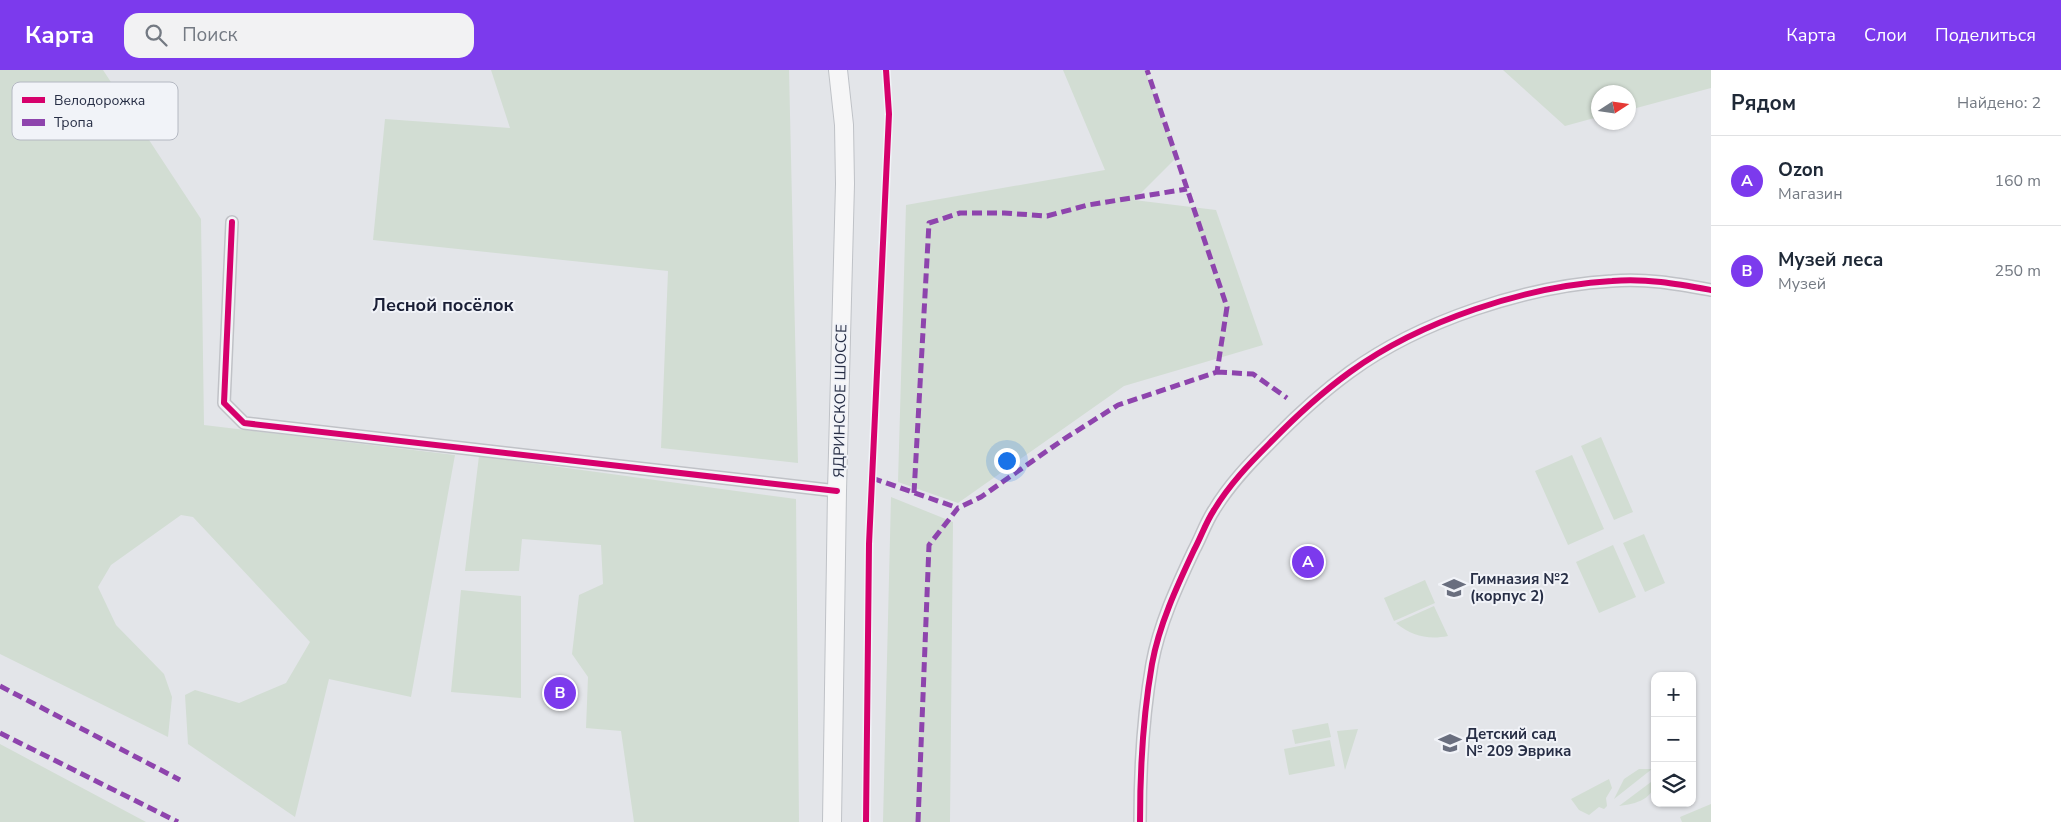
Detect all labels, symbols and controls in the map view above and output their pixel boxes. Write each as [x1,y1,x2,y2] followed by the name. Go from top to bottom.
[124,13,474,58] search box
[25,19,94,51] text: Карта
[142,21,170,49] icon: search
[182,22,237,48] text: Поиск
[1786,23,1836,47] text: Карта
[1864,23,1907,47] text: Слои
[1935,23,2036,47] text: Поделиться
[12,82,178,140] legend
[1591,85,1636,130] north arrow
[1731,89,1796,117] text: Рядом
[54,91,145,110] text: Велодорожка
[1957,92,2041,114] text: Найдено: 2
[54,113,93,132] text: Тропа
[1778,157,1824,183] text: Ozon
[1741,170,1753,192] text: A
[1994,170,2041,192] text: 160 m
[1778,183,1843,205] text: Магазин
[1778,247,1884,273] text: Музей леса
[1741,260,1753,282] text: B
[1994,260,2041,282] text: 250 m
[1778,273,1826,295] text: Музей
[372,293,515,317] district label: Лесной посёлок
[829,324,851,478] street label: ЯДРИНСКОЕ ШОССЕ
[994,448,1020,474] your location
[1292,543,1324,581] pin: A
[1470,569,1569,606] place label: Гимназия №2 (корпус 2)
[1441,575,1467,601] school or university icon: Гимназия №2 (корпус 2)
[1651,672,1696,807] map controls
[1651,672,1696,717] button: +
[544,674,576,712] pin: B
[1651,717,1696,762] button: −
[1466,724,1571,761] place label: Детский сад № 209 Эврика
[1437,730,1463,756] school or university icon: Детский сад № 209 Эврика
[1651,762,1696,807] button: layers

